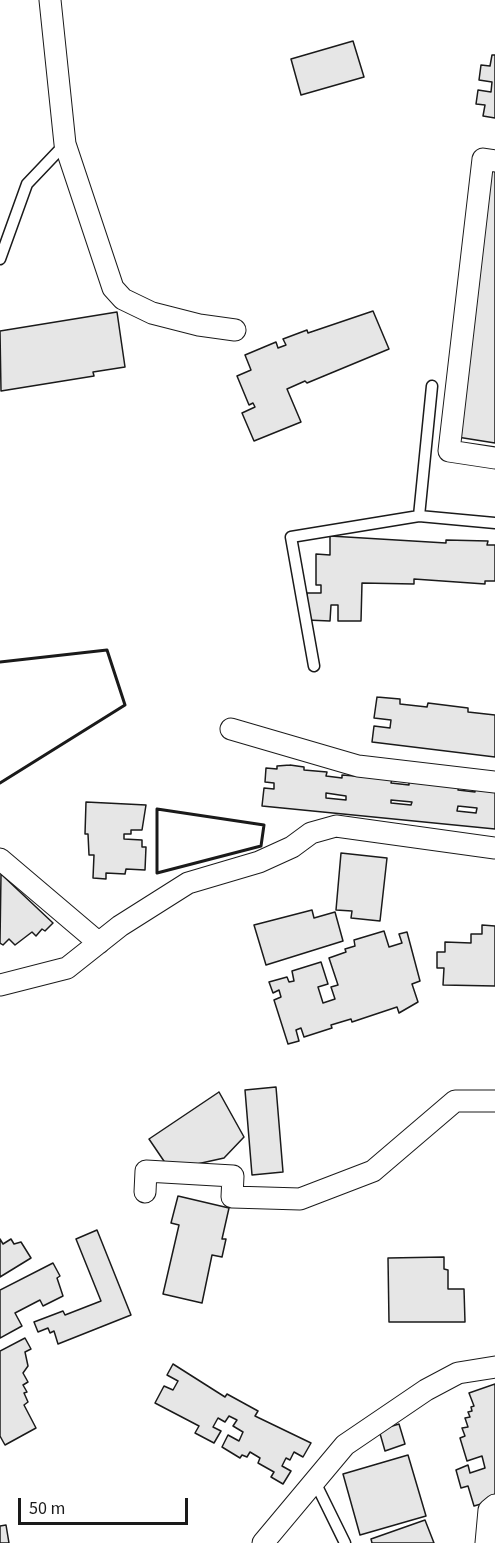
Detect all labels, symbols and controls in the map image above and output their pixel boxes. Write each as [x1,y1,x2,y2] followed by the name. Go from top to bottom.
[21,1486,190,1524] scale bar
[29,1496,65,1521] text: 50 m

